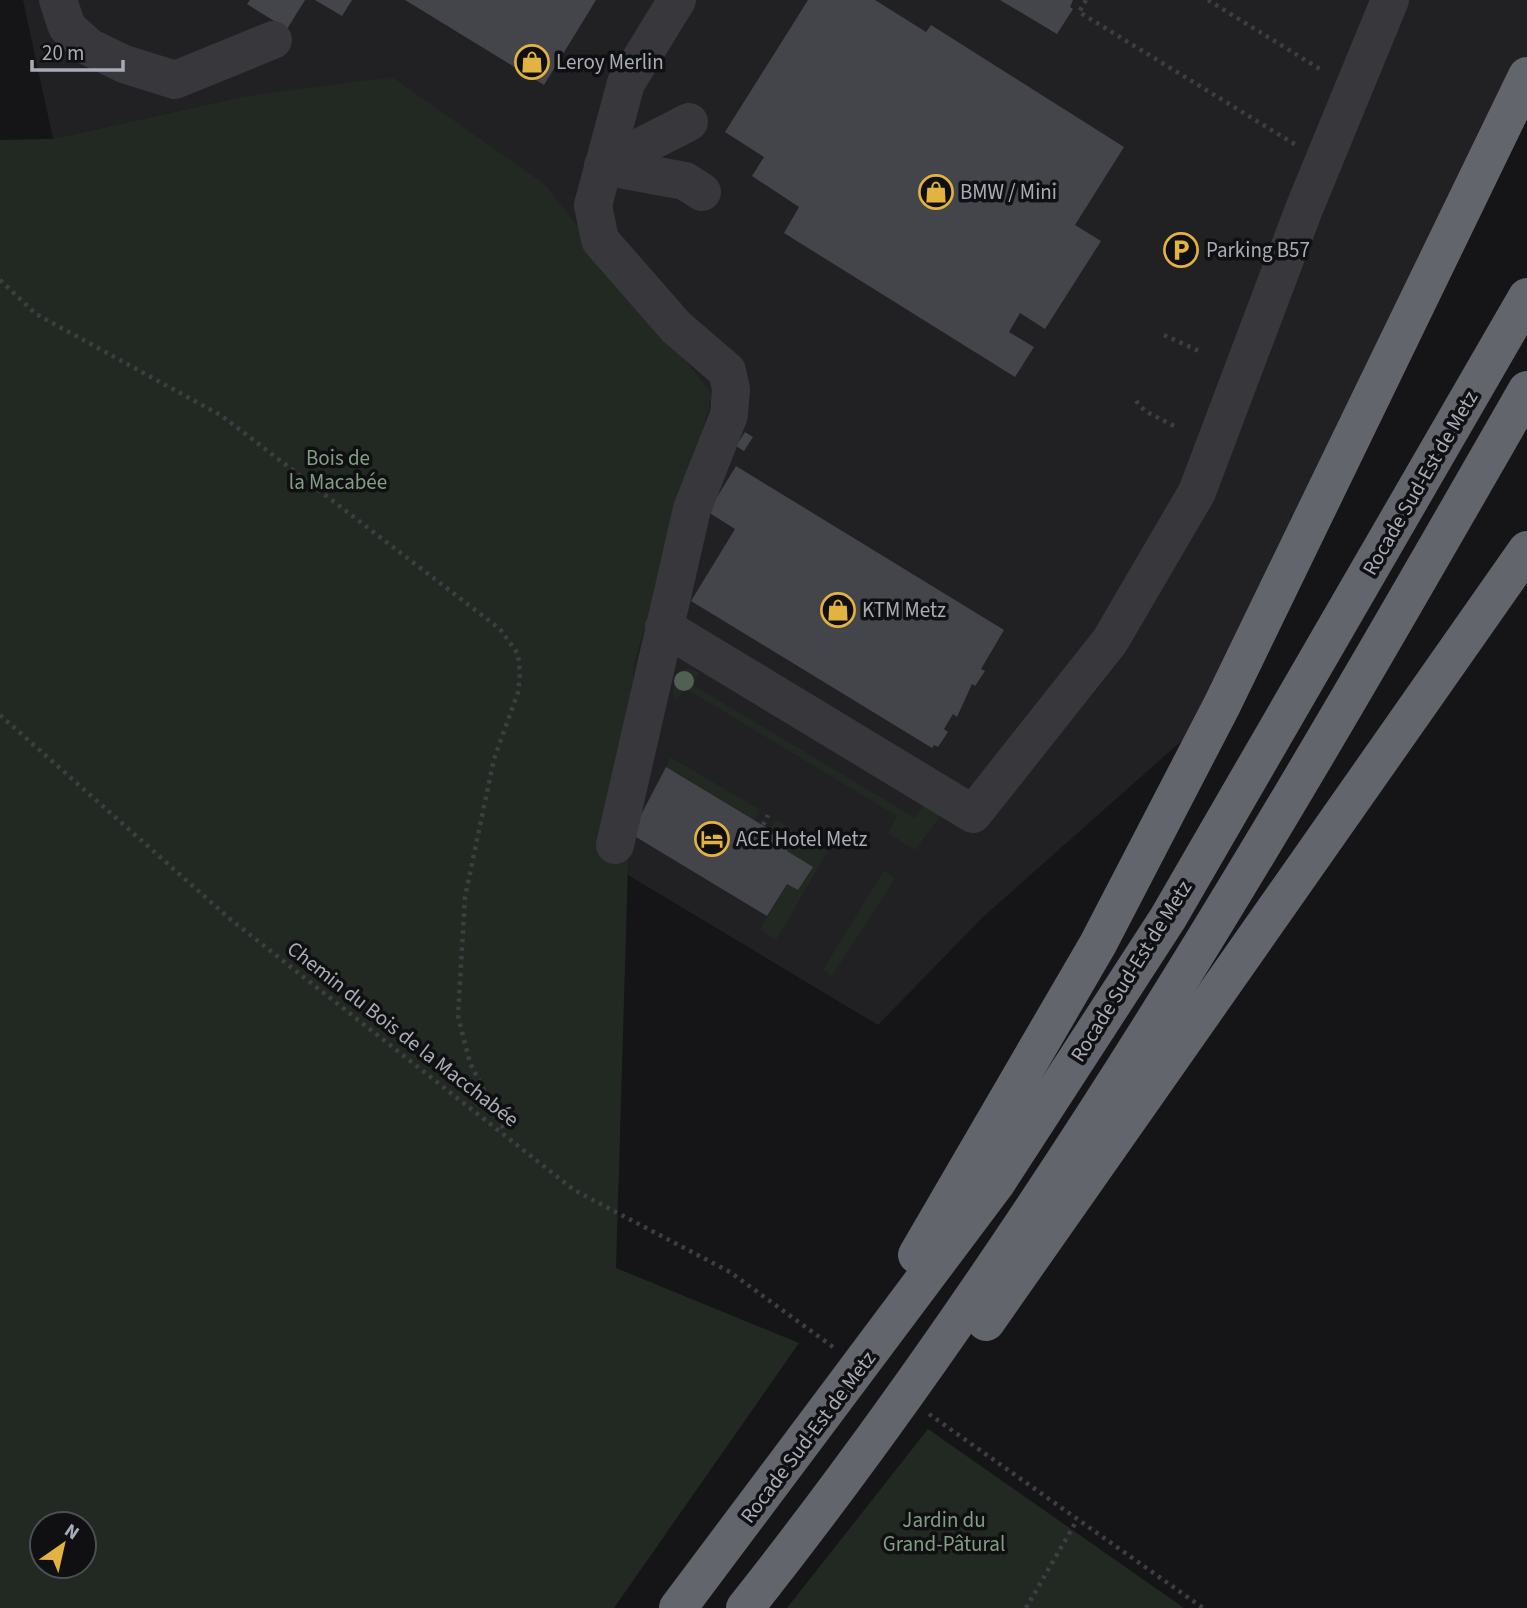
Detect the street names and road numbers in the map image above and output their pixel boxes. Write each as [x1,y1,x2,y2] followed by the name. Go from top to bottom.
[1355,385,1485,581] street label: Rocade Sud-Est de Metz
[1063,875,1199,1067] street label: Rocade Sud-Est de Metz
[281,934,525,1134] street label: Chemin du Bois de la Macchabée
[733,1345,883,1529] street label: Rocade Sud-Est de Metz

